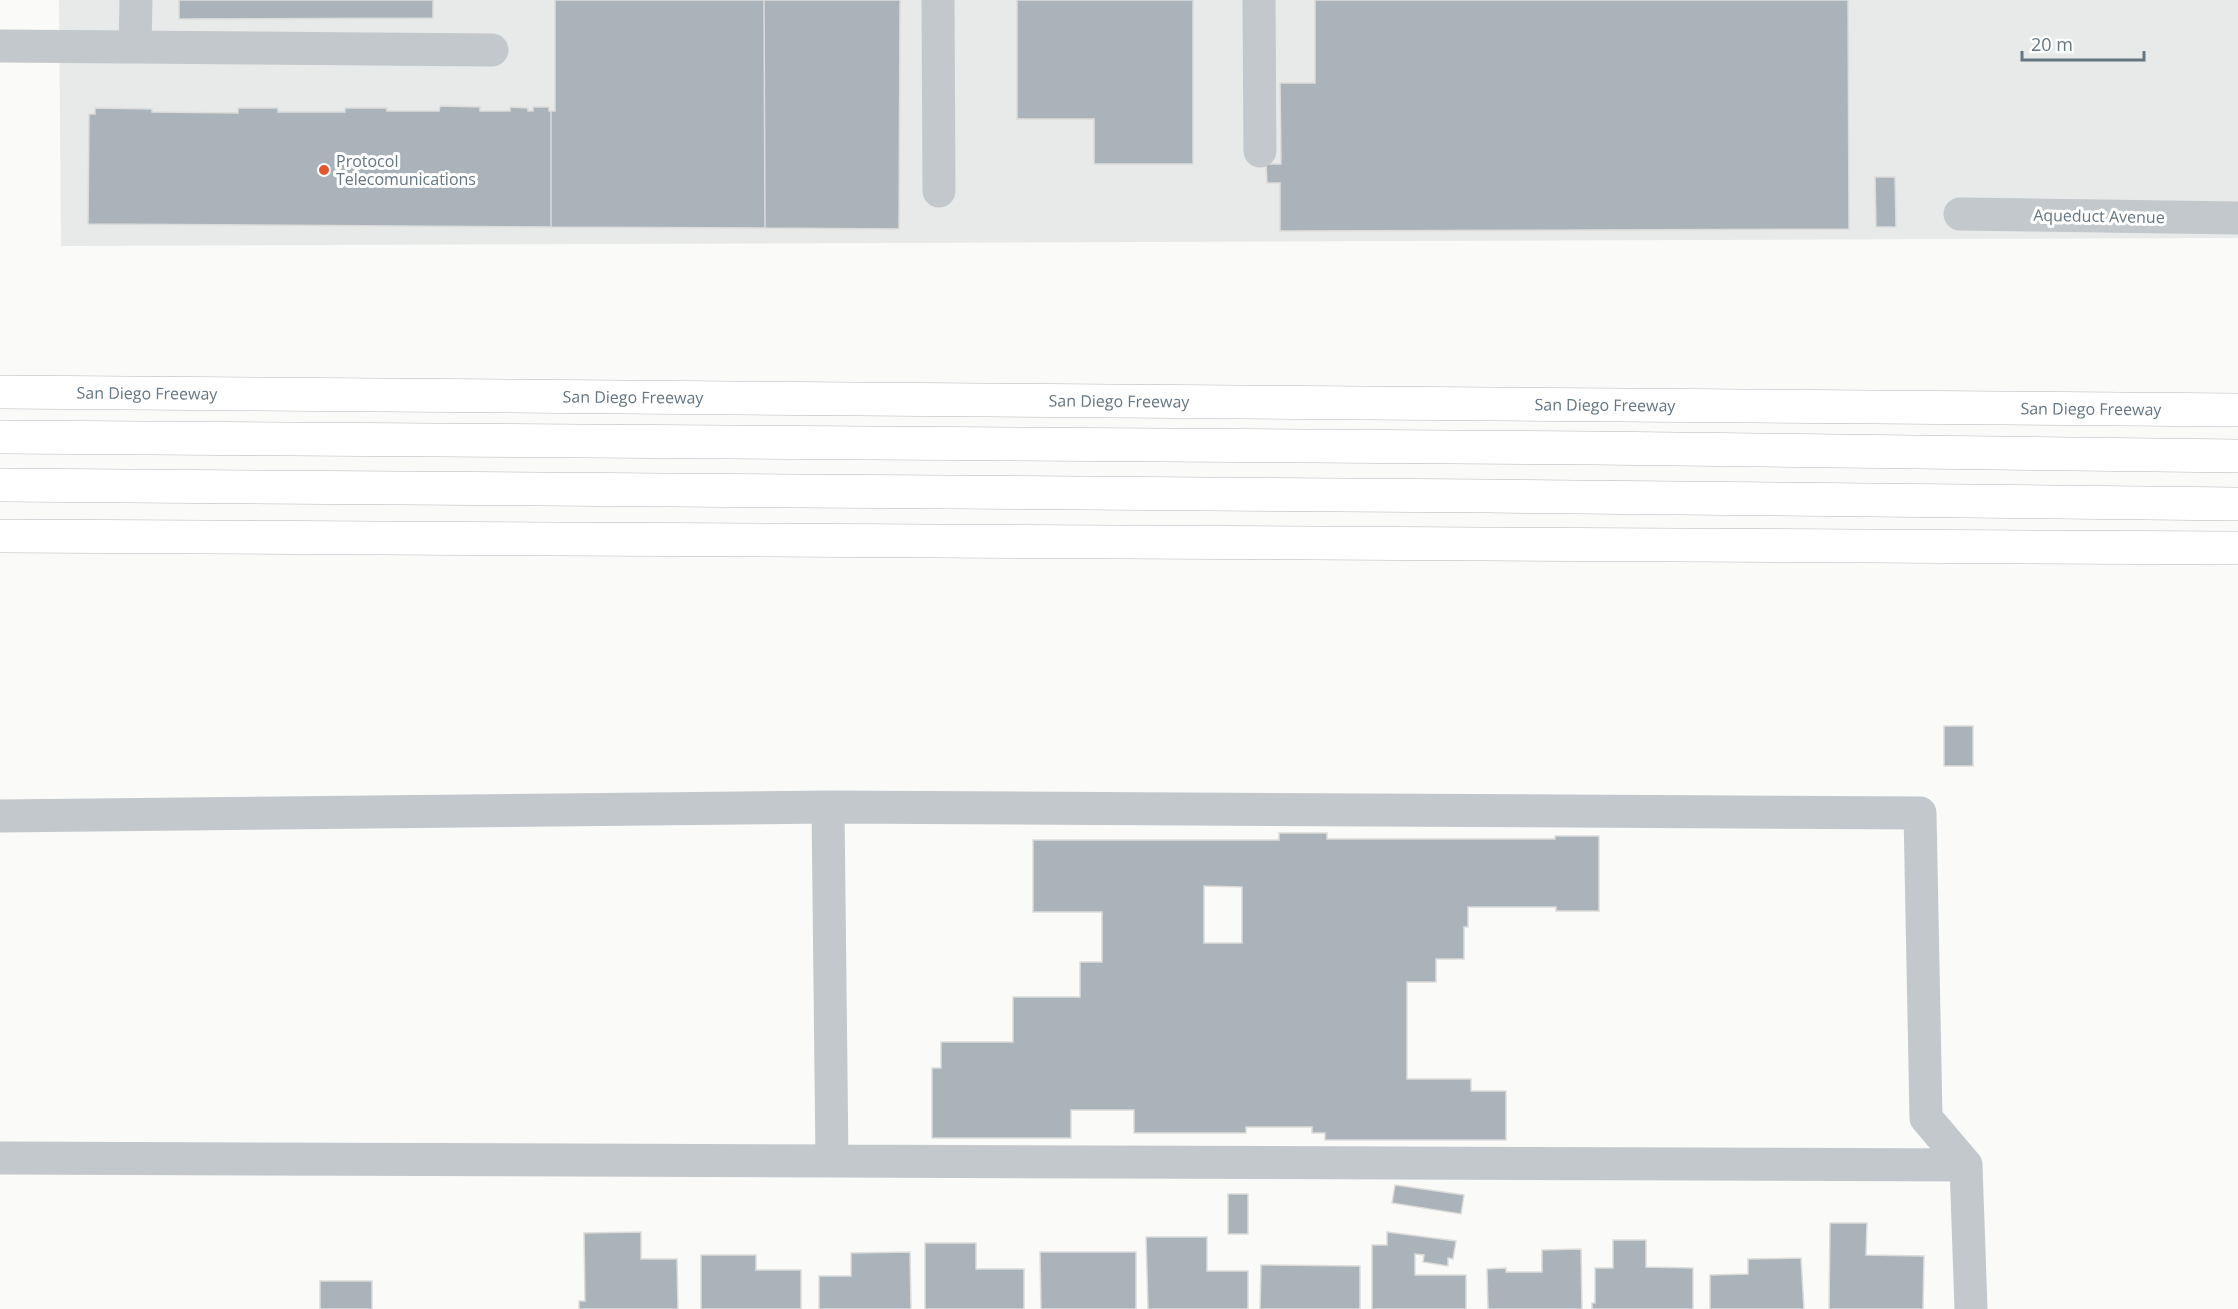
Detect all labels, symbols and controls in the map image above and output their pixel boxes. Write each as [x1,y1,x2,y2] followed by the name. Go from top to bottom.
[2022,24,2144,62] scale bar
[2031,32,2073,56] text: 20 m
[336,150,476,190] place label: Protocol Telecomunications
[317,163,331,177] marker: Protocol Telecomunications
[2033,204,2165,228] street label: Aqueduct Avenue
[76,382,218,405] street label: San Diego Freeway
[562,386,704,409] street label: San Diego Freeway
[1048,389,1190,413] street label: San Diego Freeway
[1534,393,1676,416] street label: San Diego Freeway
[2020,397,2162,420] street label: San Diego Freeway

